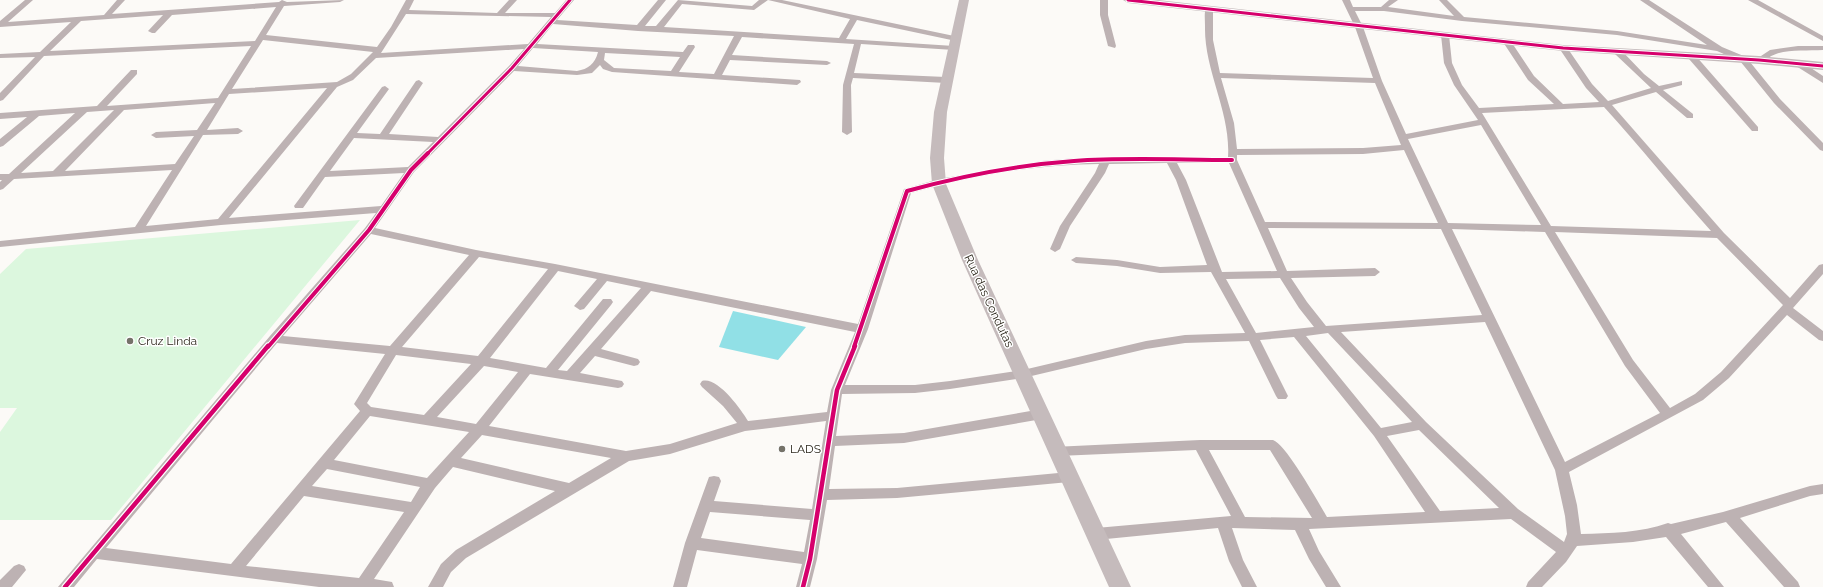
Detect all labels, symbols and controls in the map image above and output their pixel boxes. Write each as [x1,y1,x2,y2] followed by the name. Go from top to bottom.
[961,252,1017,350] street label: Rua das Condutas
[138,334,197,348] place label: Cruz Linda
[125,336,135,346] marker: Cruz Linda
[790,442,821,456] place label: LADS
[777,444,787,454] marker: LADS

